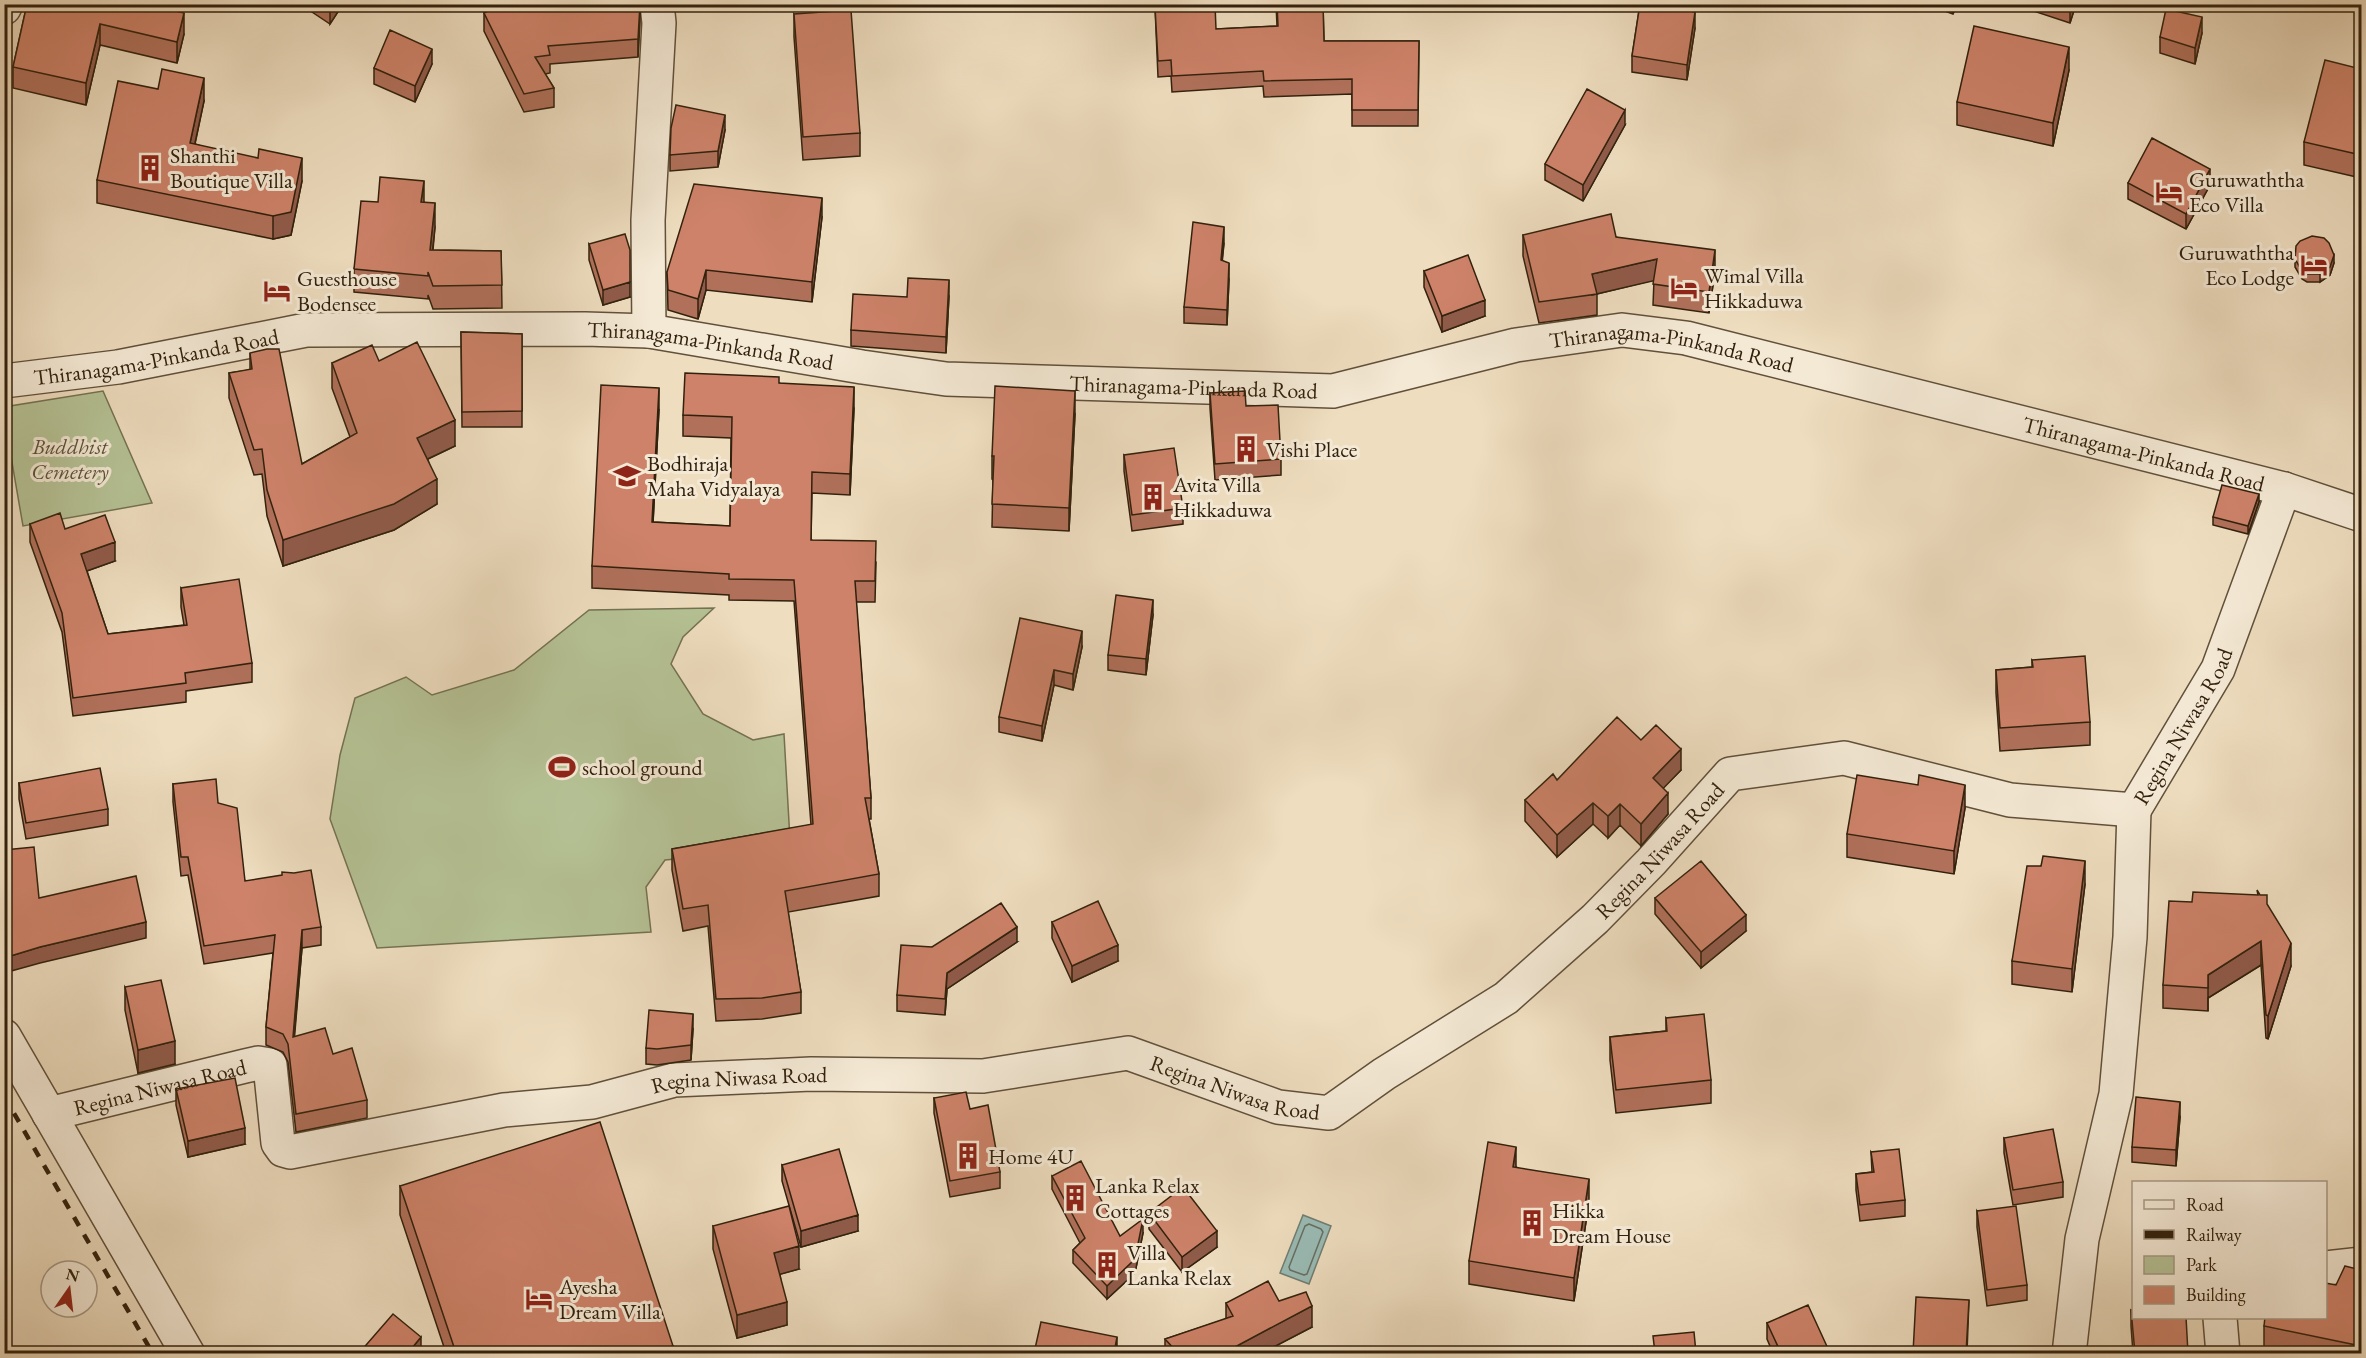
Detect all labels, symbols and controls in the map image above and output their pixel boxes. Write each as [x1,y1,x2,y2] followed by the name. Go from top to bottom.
[170,141,293,195] place label: Shanthi Boutique Villa
[135,153,165,183] building icon: Shanthi Boutique Villa
[2189,165,2305,219] place label: Guruwaththa Eco Villa
[2154,177,2184,207] hotel icon: Guruwaththa Eco Villa
[2179,238,2294,292] place label: Guruwaththa Eco Lodge
[2299,250,2329,280] hotel icon: Guruwaththa Eco Lodge
[1704,261,1804,315] place label: Wimal Villa Hikkaduwa
[297,264,397,318] place label: Guesthouse Bodensee
[1669,273,1699,303] hotel icon: Wimal Villa Hikkaduwa
[262,276,292,306] hotel icon: Guesthouse Bodensee
[587,315,836,377] street label: Thiranagama-Pinkanda Road
[1547,315,1798,379] street label: Thiranagama-Pinkanda Road
[32,321,282,392] street label: Thiranagama-Pinkanda Road
[1069,368,1319,405] street label: Thiranagama-Pinkanda Road
[2020,409,2269,498] street label: Thiranagama-Pinkanda Road
[31,432,109,486] park label: Buddhist Cemetery
[1231,434,1261,464] building icon: Vishi Place
[1266,435,1358,464] place label: Vishi Place
[647,449,781,503] place label: Bodhiraja Maha Vidyalaya
[612,461,642,491] school or university icon: Bodhiraja Maha Vidyalaya
[1172,470,1272,524] place label: Avita Villa Hikkaduwa
[1138,482,1168,512] building icon: Avita Villa Hikkaduwa
[2126,643,2239,810] street label: Regina Niwasa Road
[547,752,577,782] sports icon: school ground
[582,753,704,782] place label: school ground
[1589,775,1731,925] street label: Regina Niwasa Road
[1146,1048,1322,1126] street label: Regina Niwasa Road
[70,1052,250,1122] street label: Regina Niwasa Road
[648,1059,828,1100] street label: Regina Niwasa Road
[953,1141,983,1171] building icon: Home 4U
[988,1142,1074,1171] place label: Home 4U
[1095,1171,1200,1225] place label: Lanka Relax Cottages
[2132,1181,2327,1319] legend
[1060,1183,1090,1213] building icon: Lanka Relax Cottages
[2186,1193,2225,1216] text: Road
[1552,1196,1671,1250] place label: Hikka Dream House
[1517,1208,1547,1238] building icon: Hikka Dream House
[2186,1223,2242,1246] text: Railway
[1127,1238,1232,1292] place label: Villa Lanka Relax
[1092,1250,1122,1280] building icon: Villa Lanka Relax
[2186,1253,2217,1276] text: Park
[39,1259,99,1319] north arrow
[64,1263,81,1287] text: N
[558,1272,661,1326] place label: Ayesha Dream Villa
[2186,1283,2246,1306] text: Building
[524,1284,554,1314] hotel icon: Ayesha Dream Villa

